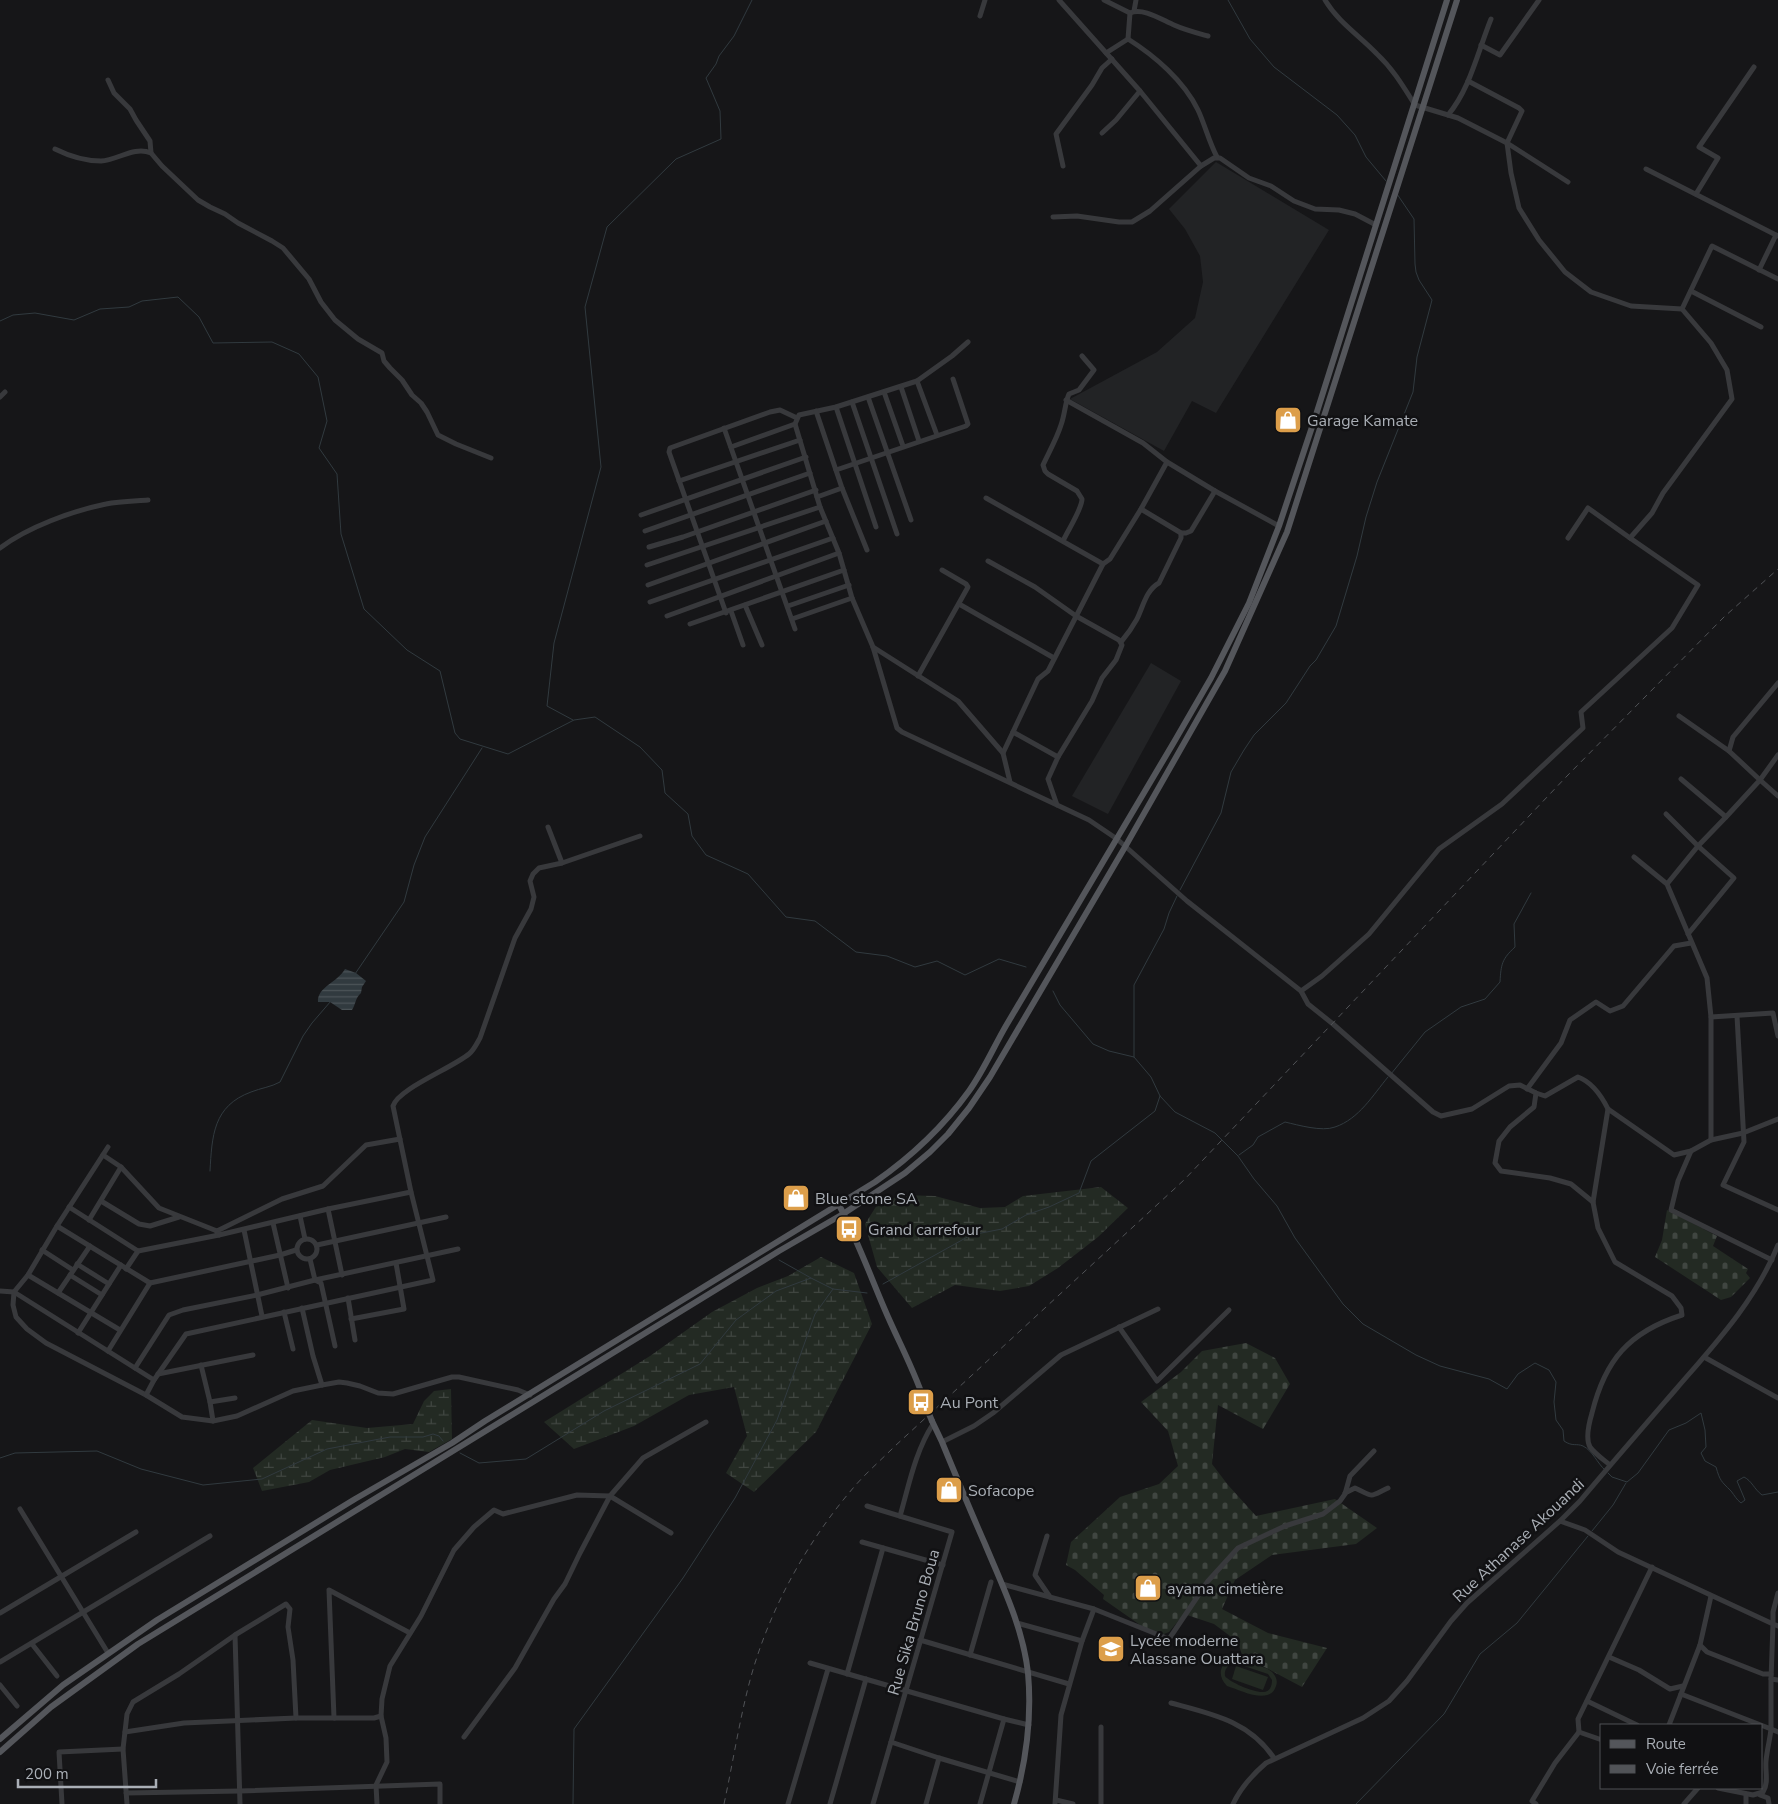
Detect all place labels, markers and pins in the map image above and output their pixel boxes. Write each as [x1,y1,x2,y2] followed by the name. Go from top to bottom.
[1273,405,1303,435] shop icon: Garage Kamate
[1307,410,1418,432] place label: Garage Kamate
[781,1183,811,1213] shop icon: Blue stone SA
[815,1188,918,1210] place label: Blue stone SA
[834,1214,864,1244] bus stop icon: Grand carrefour
[868,1219,981,1241] place label: Grand carrefour
[906,1387,936,1417] bus stop icon: Au Pont
[940,1392,999,1414] place label: Au Pont
[934,1475,964,1505] shop icon: Sofacope
[968,1480,1034,1502] place label: Sofacope
[1133,1573,1163,1603] shop icon: ayama cimetière
[1167,1578,1284,1600] place label: ayama cimetière
[1130,1630,1264,1670] place label: Lycée moderne Alassane Ouattara
[1096,1634,1126,1664] school or university icon: Lycée moderne Alassane Ouattara

